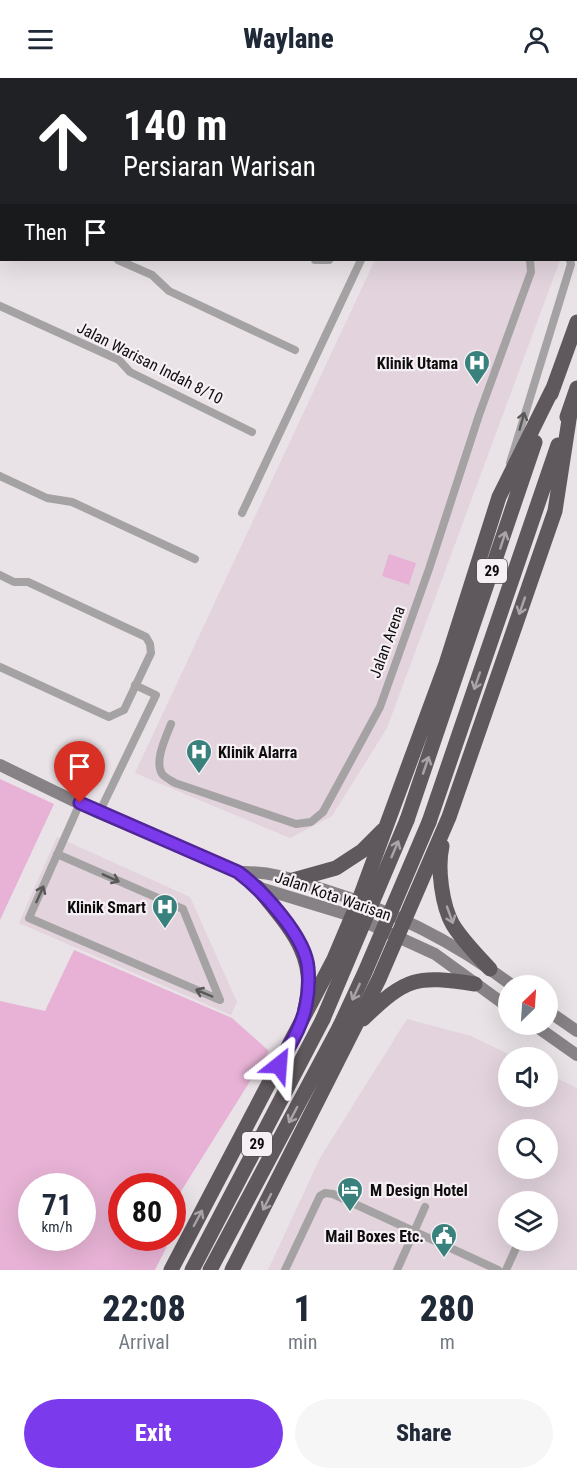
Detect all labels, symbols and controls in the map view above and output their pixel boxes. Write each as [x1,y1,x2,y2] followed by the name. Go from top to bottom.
[24,23,57,56] icon: menu
[243,23,334,55] text: Waylane
[520,23,553,56] icon: person
[123,101,228,150] text: 140 m
[24,102,102,180] icon: ahead
[123,151,316,183] text: Persiaran Warisan
[79,216,112,249] icon: arrive
[24,220,67,245] text: Then
[74,318,226,408] street label: Jalan Warisan Indah 8/10
[462,348,492,386] hospital icon: Klinik Utama
[377,354,458,373] place label: Klinik Utama
[517,412,528,431] one-way arrow
[498,531,509,550] one-way arrow
[477,559,507,583] road number: 29
[515,596,526,615] one-way arrow
[365,603,409,681] street label: Jalan Arena
[471,671,482,690] one-way arrow
[184,737,214,775] hospital icon: Klinik Alarra
[54,741,105,803] pin
[218,743,298,762] place label: Klinik Alarra
[63,750,96,783] icon: arrive
[422,756,433,775] one-way arrow
[390,840,401,859] one-way arrow
[272,867,394,925] street label: Jalan Kota Warisan
[101,872,119,884] one-way arrow
[35,886,46,904] one-way arrow
[150,892,180,930] hospital icon: Klinik Smart
[67,898,146,917] place label: Klinik Smart
[445,905,456,924] one-way arrow
[498,975,558,1035] north arrow
[498,975,558,1251] map controls
[350,982,362,1000] one-way arrow
[195,987,213,999] one-way arrow
[247,1033,311,1097] position arrow
[498,1047,558,1107] button: sound
[287,1105,298,1123] one-way arrow
[498,1119,558,1179] button: search
[242,1132,272,1156] road number: 29
[108,1173,186,1251] speed limit sign: 80
[335,1175,365,1213] hotel icon: M Design Hotel
[370,1181,468,1200] place label: M Design Hotel
[42,1187,72,1222] text: 71
[498,1191,558,1251] button: layers
[261,1192,273,1210] one-way arrow
[192,1209,204,1227] one-way arrow
[42,1218,72,1236] text: km/h
[429,1221,459,1259] public building icon: Mail Boxes Etc.
[325,1227,424,1246] place label: Mail Boxes Etc.
[102,1288,186,1330] text: 22:08
[294,1288,312,1330] text: 1
[420,1288,475,1330] text: 280
[119,1330,169,1354] text: Arrival
[288,1330,317,1354] text: min
[440,1330,455,1354] text: m
[24,1399,283,1468] button: Exit
[295,1399,553,1468] button: Share

